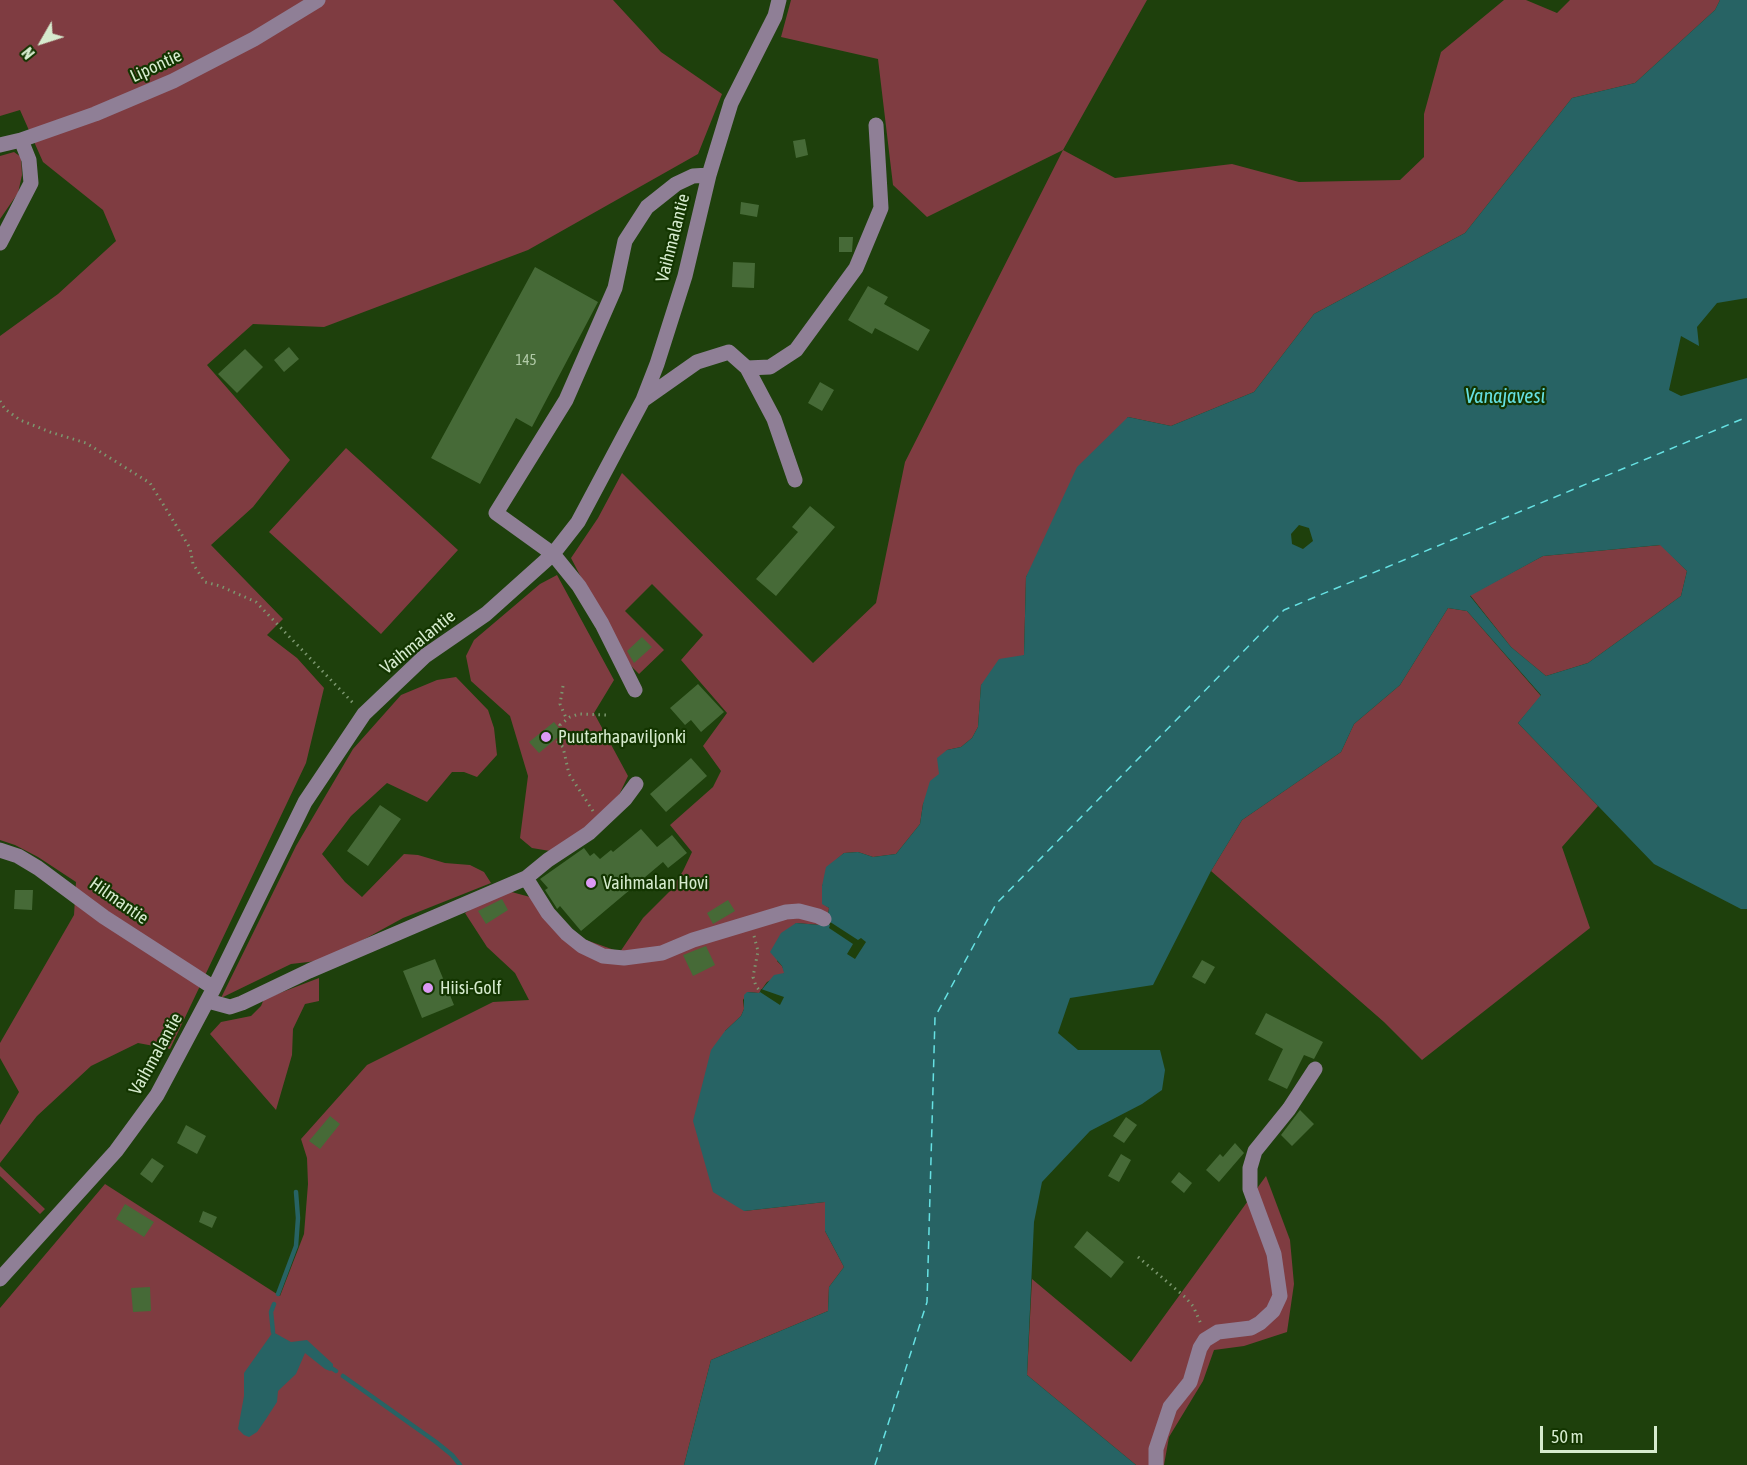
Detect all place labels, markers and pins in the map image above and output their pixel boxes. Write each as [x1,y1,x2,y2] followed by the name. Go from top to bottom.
[558,726,686,748] place label: Puutarhapaviljonki
[539,730,553,744] marker: Puutarhapaviljonki
[603,872,708,894] place label: Vaihmalan Hovi
[584,876,598,890] marker: Vaihmalan Hovi
[440,977,501,999] place label: Hiisi-Golf
[421,981,435,995] marker: Hiisi-Golf

